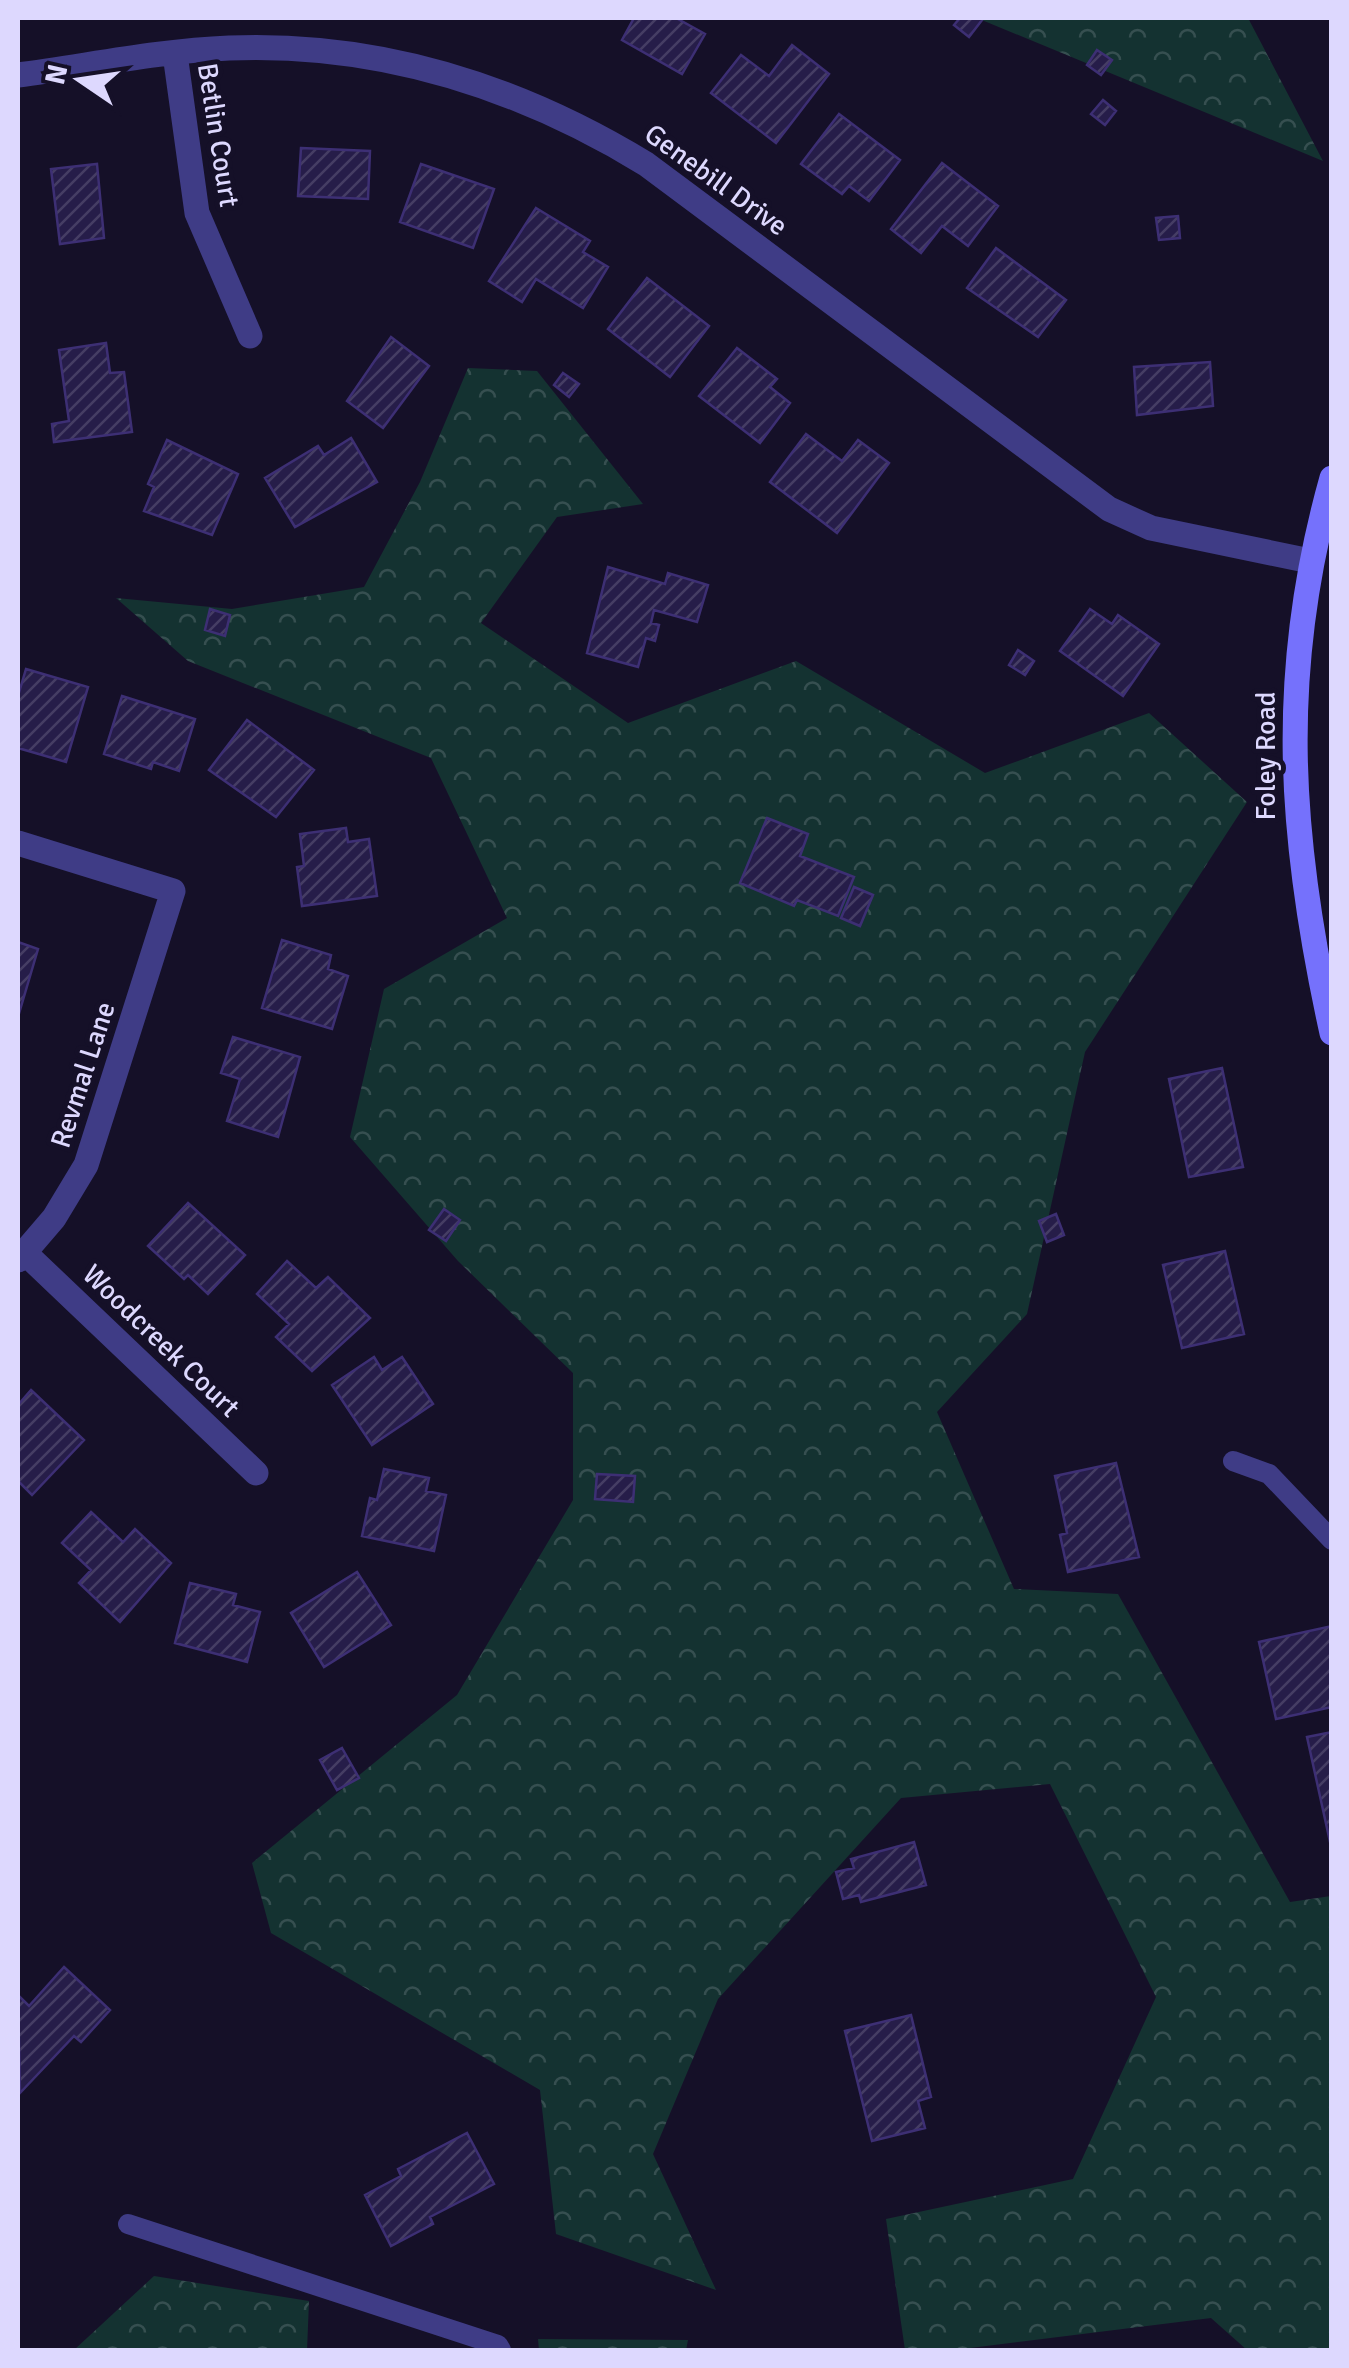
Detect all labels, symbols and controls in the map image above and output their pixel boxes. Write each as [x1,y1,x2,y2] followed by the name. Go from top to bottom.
[30,30,130,130] north arrow
[38,61,75,88] text: N
[190,61,246,210] street label: Betlin Court
[638,117,794,243] street label: Genebill Drive
[1249,691,1283,821] street label: Foley Road
[43,998,123,1152] street label: Revmal Lane
[75,1258,247,1425] street label: Woodcreek Court

